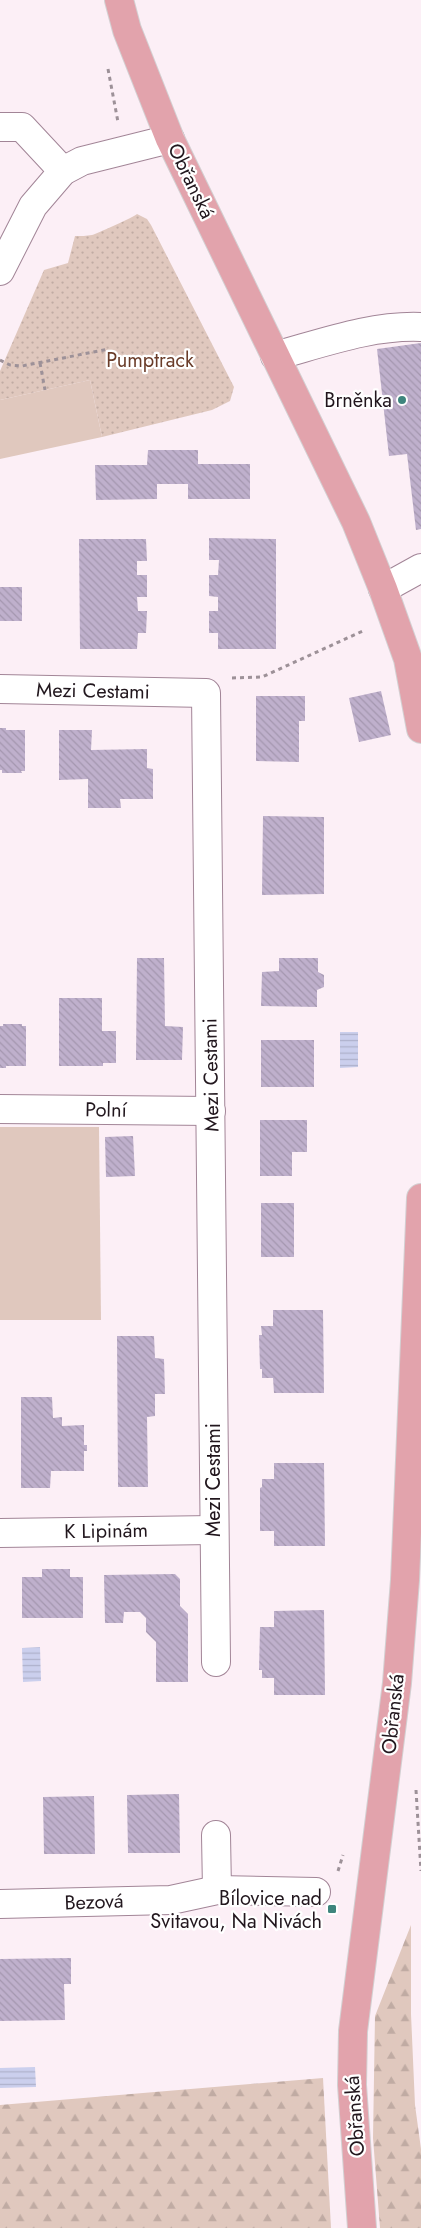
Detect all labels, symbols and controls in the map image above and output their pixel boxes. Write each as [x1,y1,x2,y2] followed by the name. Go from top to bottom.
[160,138,222,224] street label: Obřanská
[106,346,194,375] park label: Pumptrack
[324,386,392,415] place label: Brněnka
[396,394,408,406] marker: Brněnka
[36,676,150,706] street label: Mezi Cestami
[196,1018,226,1132] street label: Mezi Cestami
[85,1095,128,1125] street label: Polní
[199,1423,228,1537] street label: Mezi Cestami
[64,1516,148,1546] street label: K Lipinám
[374,1672,412,1756] street label: Obřanská
[150,1884,322,1936] place label: Bílovice nad Svitavou, Na Nivách
[64,1886,124,1918] street label: Bezová
[326,1903,338,1915] marker: Bílovice nad Svitavou, Na Nivách
[338,2075,372,2157] street label: Obřanská

